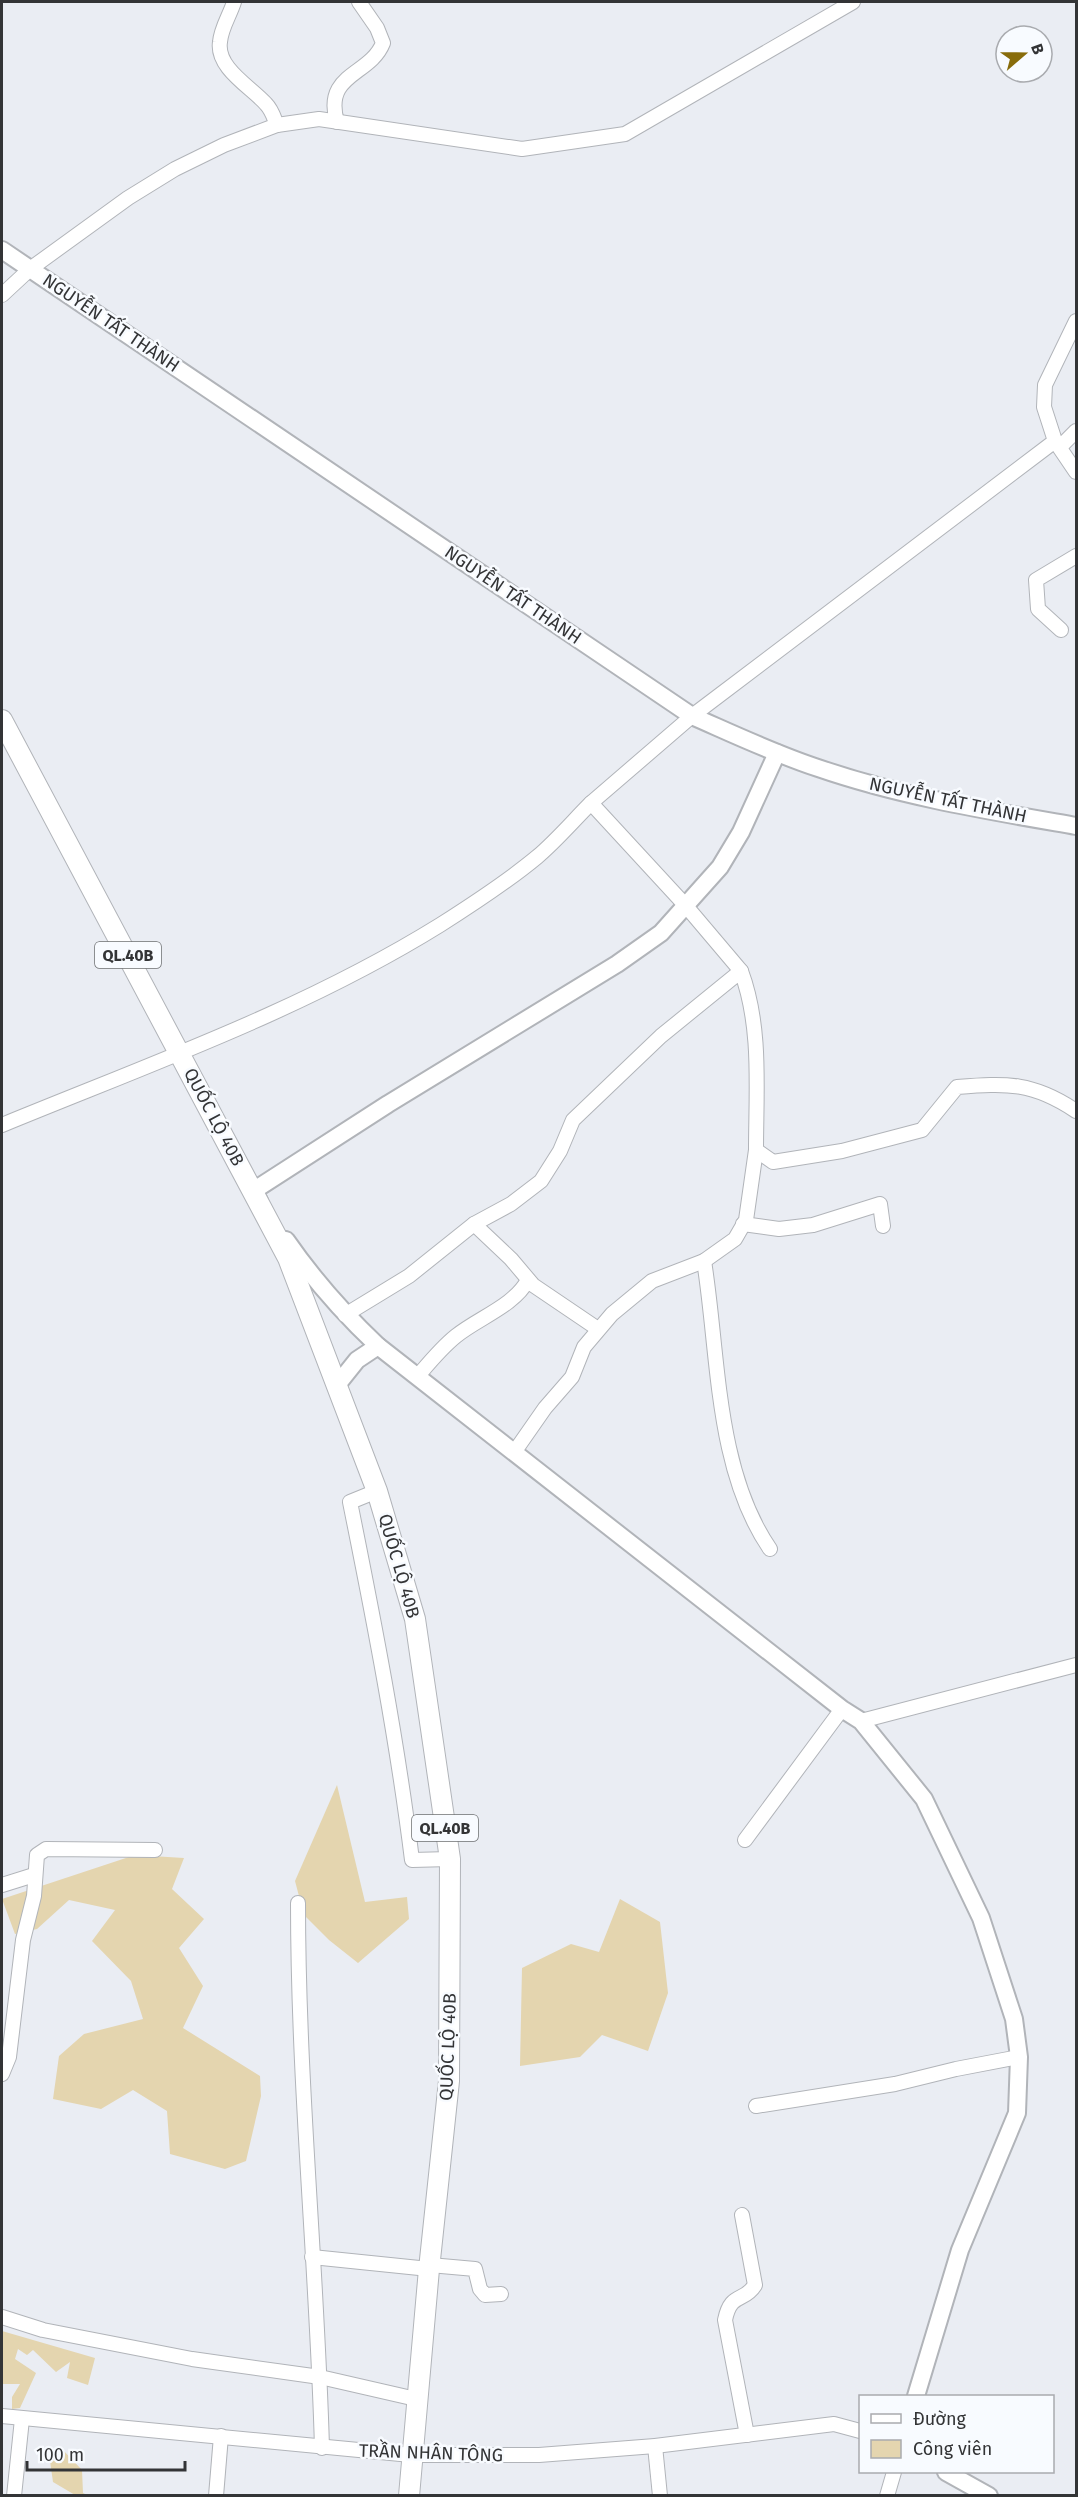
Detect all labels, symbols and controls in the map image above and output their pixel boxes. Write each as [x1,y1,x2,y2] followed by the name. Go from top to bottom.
[994,24,1054,84] north arrow
[1027,41,1048,57] text: B
[38,267,185,377] street label: NGUYỄN TẤT THÀNH
[440,539,587,649] street label: NGUYỄN TẤT THÀNH
[867,770,1029,827] street label: NGUYỄN TẤT THÀNH
[95,942,161,968] road number: QL.40B
[179,1063,252,1170] street label: QUỐC LỘ 40B
[374,1510,427,1621] street label: QUỐC LỘ 40B
[412,1815,478,1841] road number: QL.40B
[432,1993,461,2101] street label: QUỐC LỘ 40B
[859,2395,1054,2473] legend
[913,2408,967,2430] text: Đường
[27,2434,184,2472] scale bar
[359,2437,504,2467] street label: TRẦN NHÂN TÔNG
[913,2438,992,2460] text: Công viên
[36,2444,84,2466] text: 100 m

